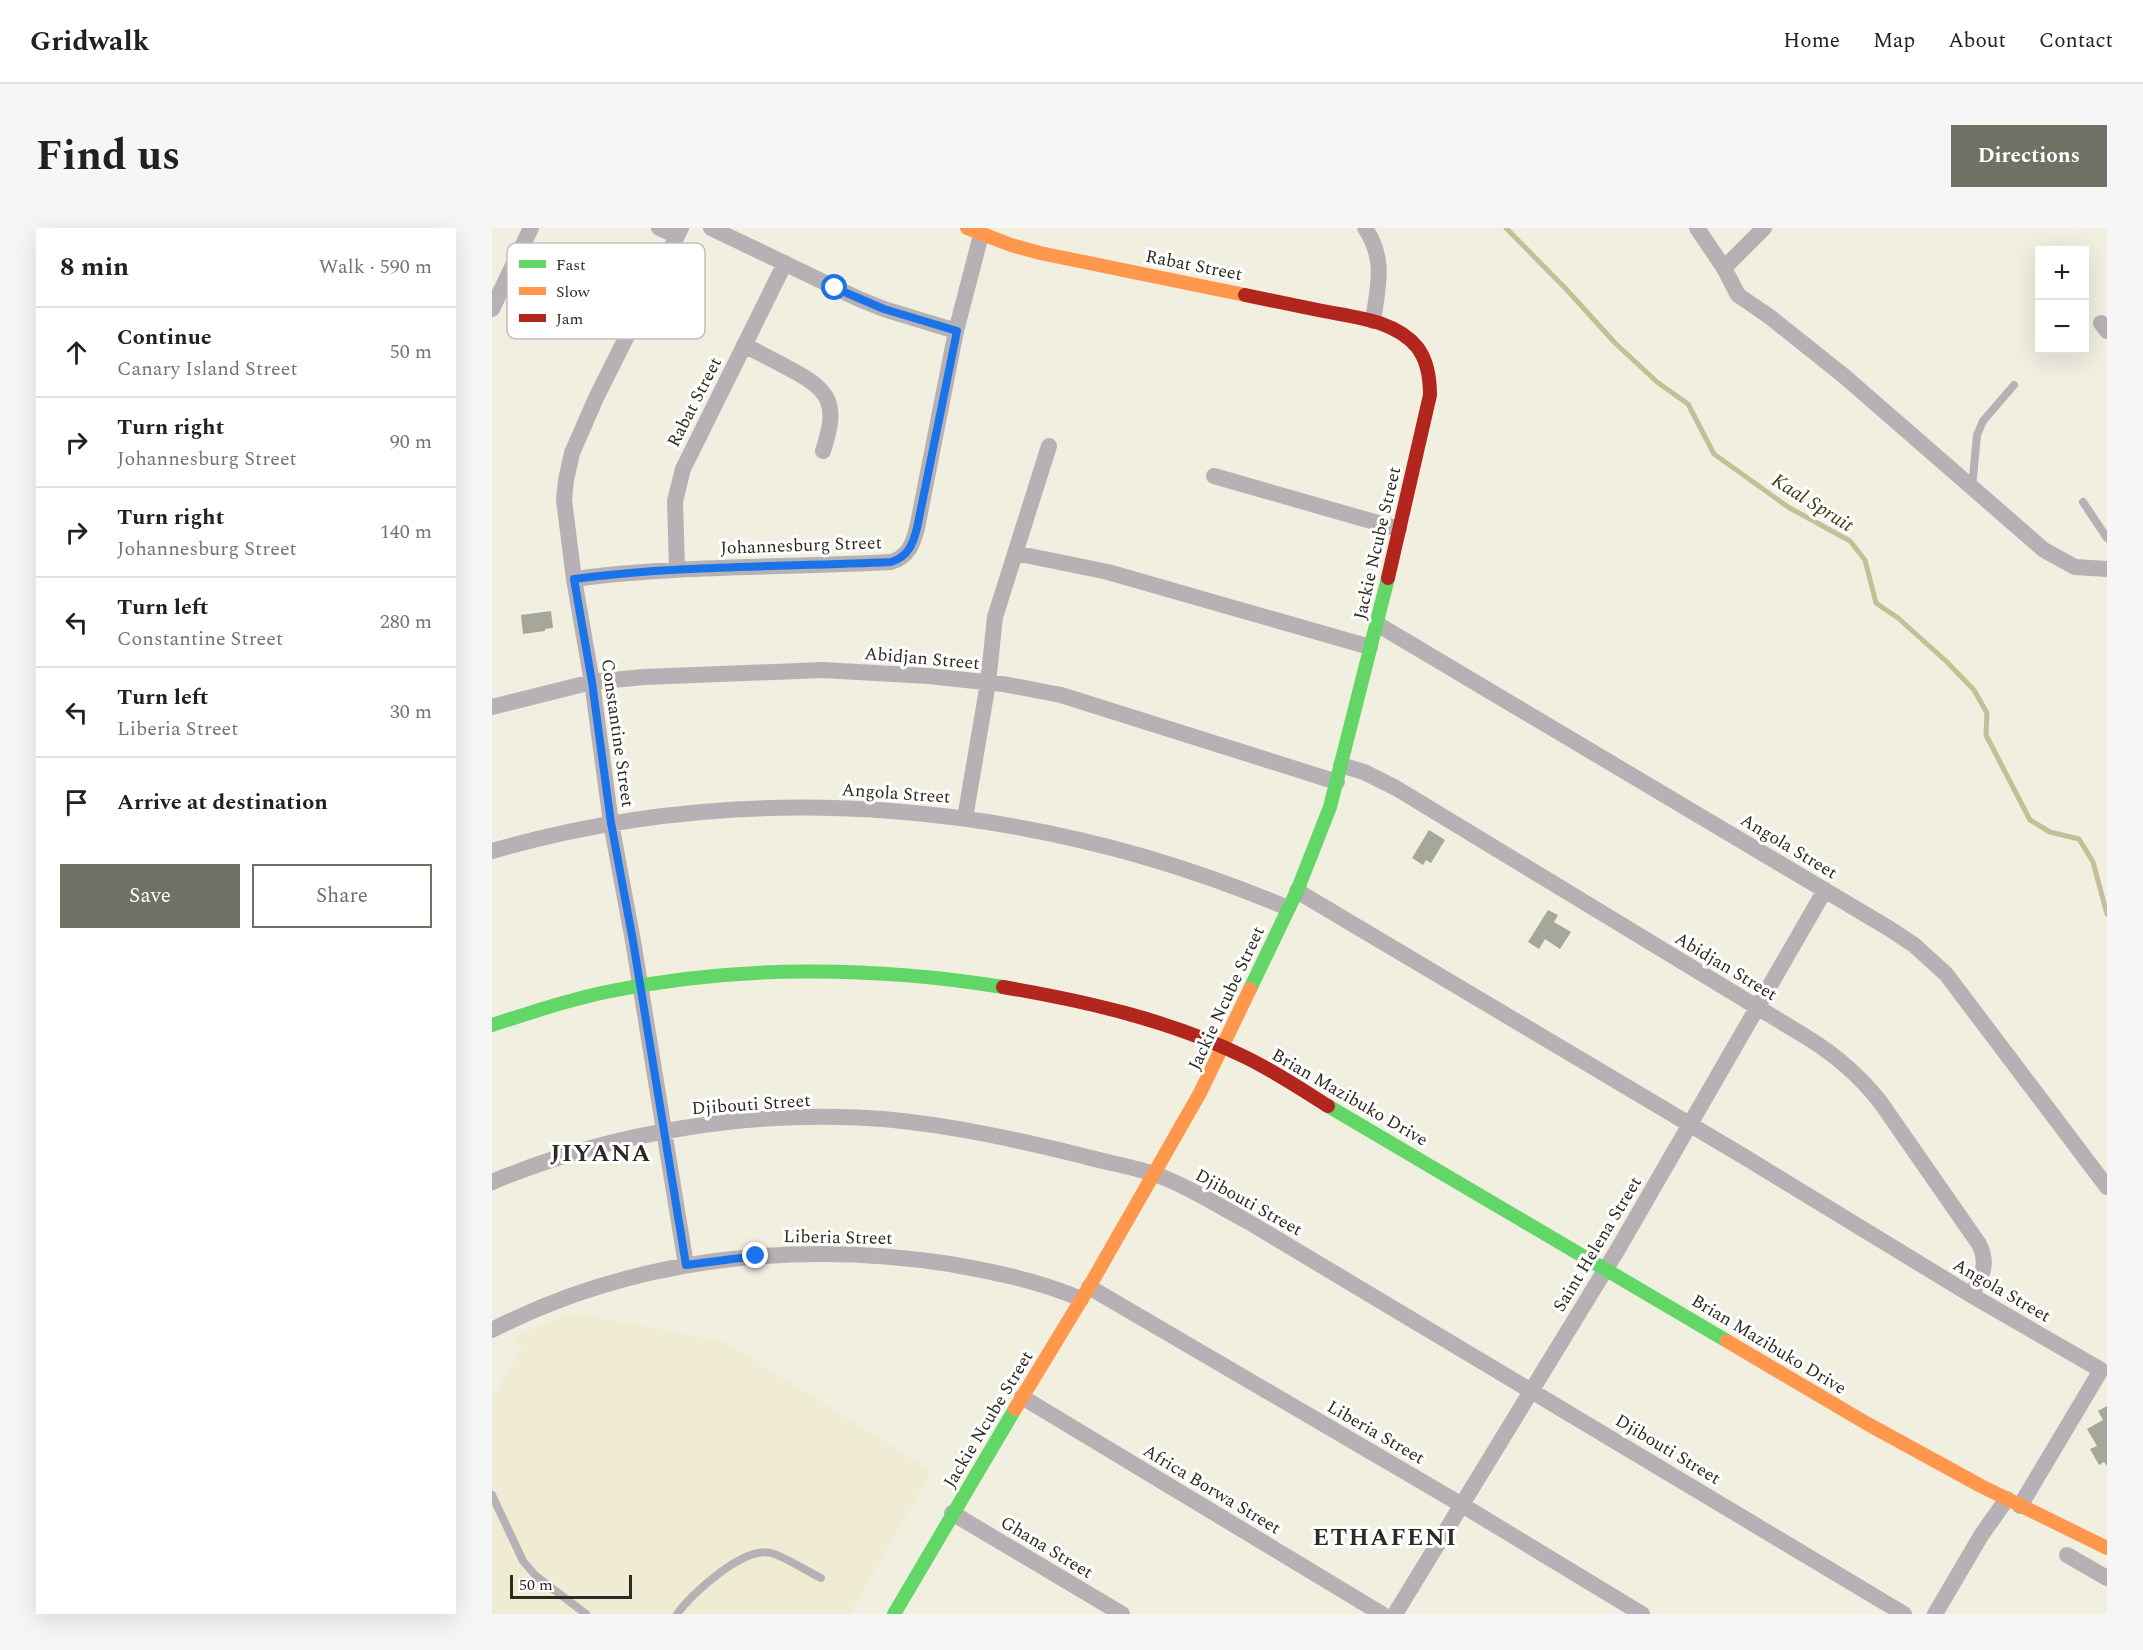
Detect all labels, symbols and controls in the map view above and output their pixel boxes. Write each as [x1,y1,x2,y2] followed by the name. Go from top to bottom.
[30,20,149,63] text: Gridwalk
[1783,25,1840,57] text: Home
[1873,25,1915,57] text: Map
[1948,25,2006,57] text: About
[2039,25,2113,57] text: Contact
[36,125,180,188] text: Find us
[1951,125,2107,187] button: Directions
[507,243,705,339] legend
[1143,243,1245,288] street label: Rabat Street
[2035,246,2089,354] map controls
[2035,246,2089,300] button: +
[60,247,129,287] text: 8 min
[319,252,432,282] text: Walk · 590 m
[556,253,586,277] text: Fast
[821,274,847,300] route start
[556,280,591,304] text: Slow
[2035,300,2089,354] button: −
[556,307,584,331] text: Jam
[117,321,212,354] text: Continue
[60,336,93,369] icon: ahead
[390,337,432,367] text: 50 m
[660,352,729,452] street label: Rabat Street
[117,354,298,384] text: Canary Island Street
[117,411,224,444] text: Turn right
[60,426,93,459] icon: right
[390,427,432,457] text: 90 m
[117,444,297,474] text: Johannesburg Street
[1347,464,1408,622] street label: Jackie Ncube Street
[1766,466,1860,540] water label: Kaal Spruit
[117,501,224,534] text: Turn right
[60,516,93,549] icon: right
[380,517,432,547] text: 140 m
[720,529,882,562] street label: Johannesburg Street
[117,534,297,564] text: Johannesburg Street
[117,591,209,624] text: Turn left
[60,606,93,639] icon: left
[380,607,432,637] text: 280 m
[117,624,283,654] text: Constantine Street
[863,640,981,677] street label: Abidjan Street
[594,657,641,809] street label: Constantine Street
[117,681,209,714] text: Turn left
[60,696,93,729] icon: left
[390,697,432,727] text: 30 m
[117,714,238,744] text: Liberia Street
[841,776,951,811] street label: Angola Street
[60,786,93,819] icon: arrive
[117,786,328,819] text: Arrive at destination
[1735,807,1842,886] street label: Angola Street
[60,864,240,928] button: Save
[252,864,432,928] button: Share
[1181,922,1272,1075] street label: Jackie Ncube Street
[1669,925,1782,1008] street label: Abidjan Street
[1266,1042,1433,1153] street label: Brian Mazibuko Drive
[691,1087,811,1122] street label: Djibouti Street
[550,1136,652,1172] district label: JIYANA
[1190,1162,1307,1243] street label: Djibouti Street
[1546,1171,1649,1317] street label: Saint Helena Street
[783,1223,893,1252] street label: Liberia Street
[742,1242,768,1268] route end
[1948,1251,2056,1329] street label: Angola Street
[1686,1287,1851,1402] street label: Brian Mazibuko Drive
[937,1345,1040,1493] street label: Jackie Ncube Street
[1322,1393,1430,1471] street label: Liberia Street
[1610,1407,1726,1492] street label: Djibouti Street
[1138,1437,1286,1541] street label: Africa Borwa Street
[995,1509,1098,1586] street label: Ghana Street
[1313,1520,1457,1556] district label: ETHAFENI
[510,1572,632,1600] scale bar
[519,1573,553,1597] text: 50 m

